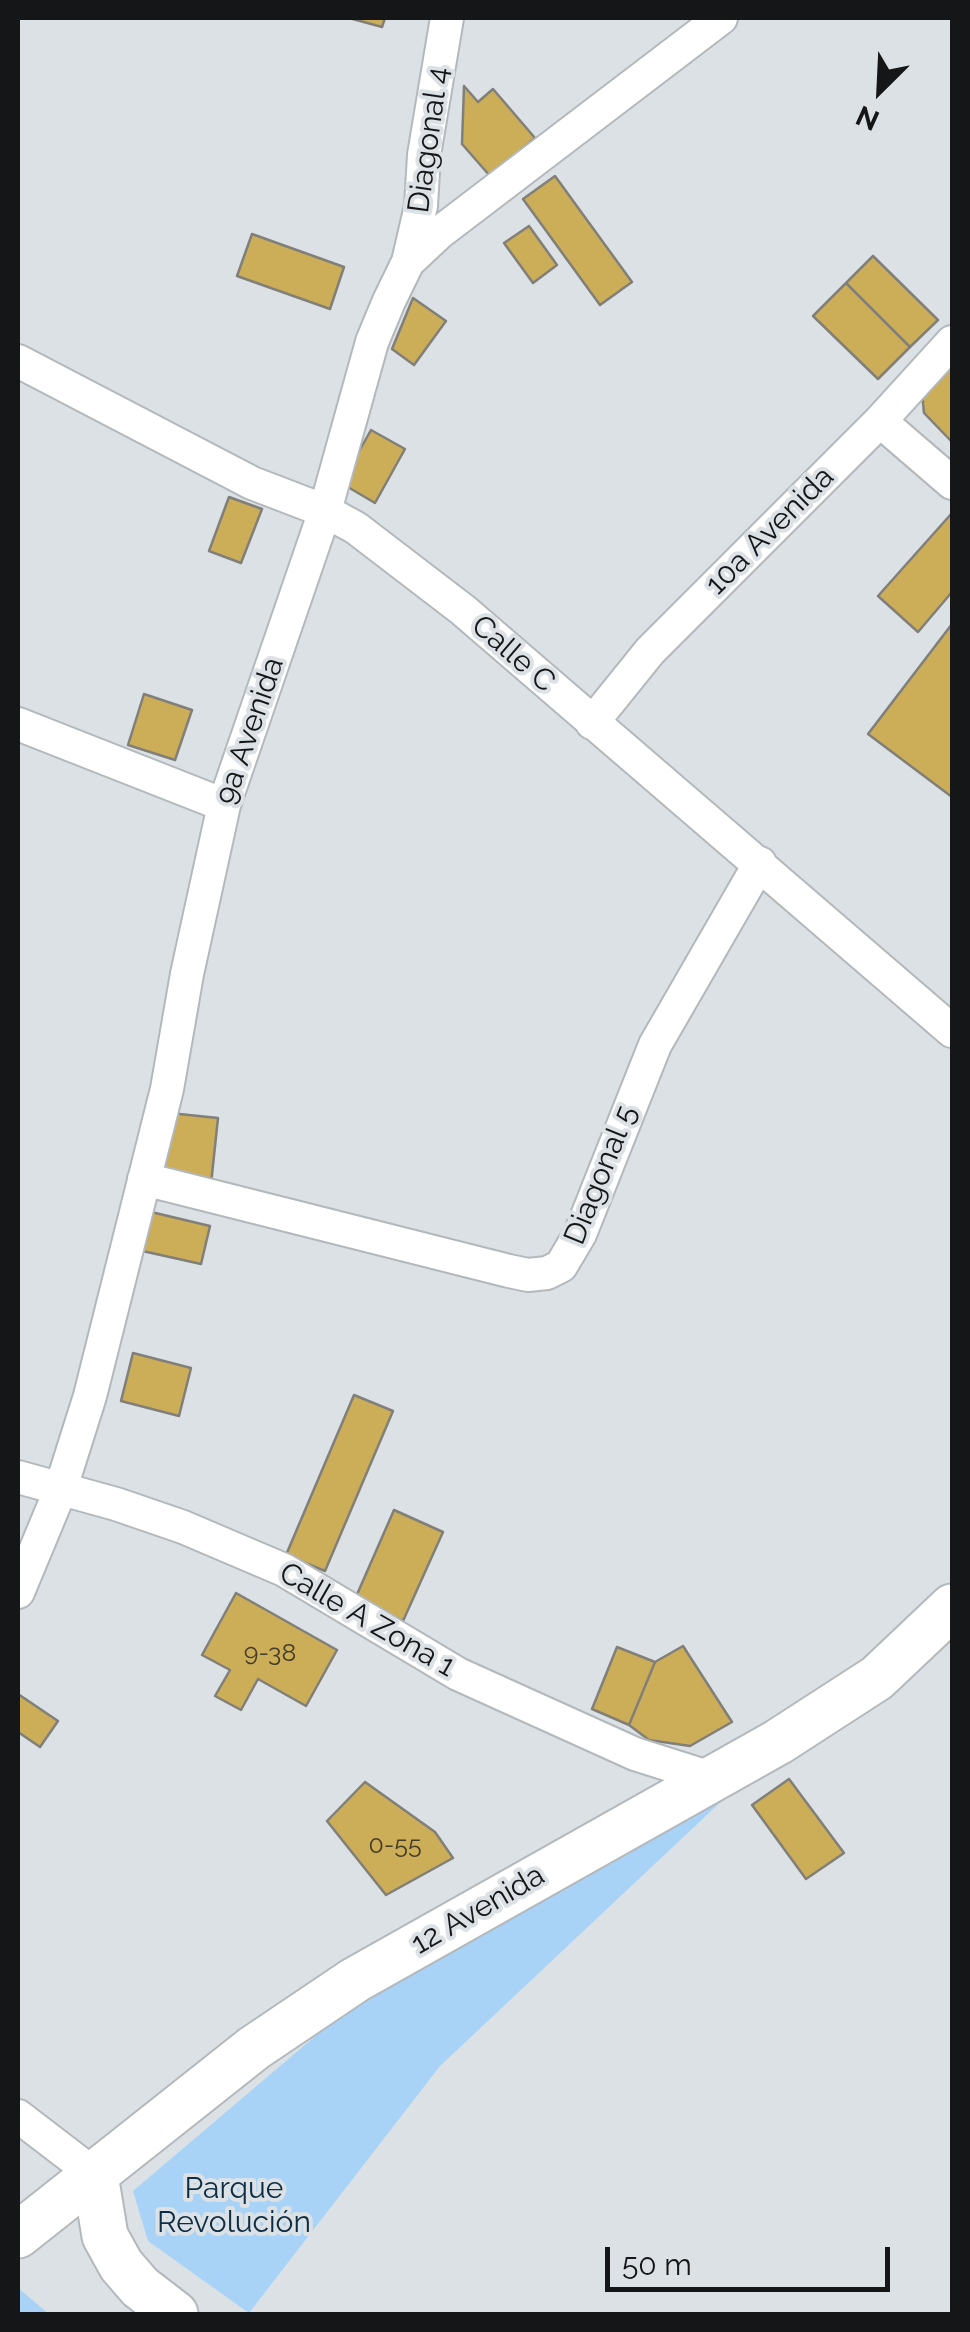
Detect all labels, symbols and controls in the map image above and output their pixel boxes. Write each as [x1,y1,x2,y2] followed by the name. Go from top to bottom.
[830,40,930,140] north arrow
[401,65,457,215] street label: Diagonal 4
[851,98,884,137] text: N
[698,459,842,603] street label: 10a Avenida
[464,608,562,700] street label: Calle C
[208,653,292,809] street label: 9a Avenida
[557,1100,645,1250] street label: Diagonal 5
[273,1555,461,1685] street label: Calle A Zona 1
[244,1638,296,1668] house number: 9-38
[368,1830,422,1860] house number: 0-55
[405,1858,551,1962] street label: 12 Avenida
[157,2171,311,2242] park label: Parque Revolución
[610,2227,895,2289] scale bar
[622,2247,692,2282] text: 50 m

